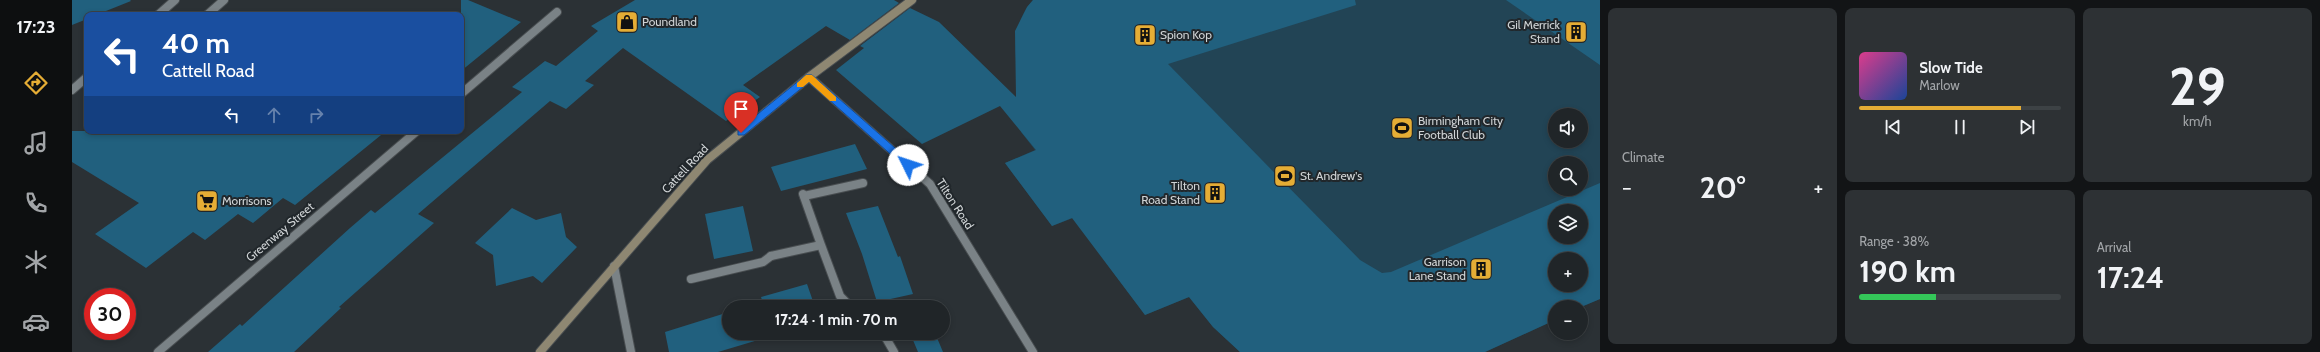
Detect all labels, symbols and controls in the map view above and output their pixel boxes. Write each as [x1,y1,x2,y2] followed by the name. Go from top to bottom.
[614,9,640,35] shop icon: Poundland
[642,14,697,29] place label: Poundland
[16,16,56,38] text: 17:23
[1507,17,1561,46] place label: Gil Merrick Stand
[1563,19,1589,45] building icon: Gil Merrick Stand
[1132,22,1158,48] building icon: Spion Kop
[162,26,230,60] text: 40 m
[1160,27,1212,42] place label: Spion Kop
[96,28,148,80] icon: left
[2169,55,2226,118] text: 29
[1919,59,1983,77] text: Slow Tide
[162,60,254,82] text: Cattell Road
[22,69,50,97] icon: directions
[1919,77,1960,93] text: Marlow
[724,92,758,133] pin
[730,98,752,120] icon: arrive
[221,104,243,126] icon: left
[263,104,285,126] icon: ahead
[305,104,327,126] icon: right
[1548,108,1588,340] map controls
[1548,108,1588,148] button: sound
[1418,113,1503,142] place label: Birmingham City Football Club
[2183,113,2212,129] text: km/h
[1389,115,1415,141] sports icon: Birmingham City Football Club
[1882,116,1904,138] icon: previous
[1949,116,1971,138] icon: pause
[2016,116,2038,138] icon: next
[22,129,50,157] icon: music
[658,141,711,196] street label: Cattell Road
[887,144,929,186] position arrow
[1622,149,1664,165] text: Climate
[1548,156,1588,196] button: search
[1272,163,1298,189] sports icon: St. Andrew's
[1300,168,1362,183] place label: St. Andrew's
[1700,169,1746,206] text: 20°
[1622,174,1632,201] text: −
[1814,174,1823,201] text: +
[933,175,977,232] street label: Tilton Road
[1141,178,1200,207] place label: Tilton Road Stand
[1202,180,1228,206] building icon: Tilton Road Stand
[194,188,220,214] supermarket icon: Morrisons
[22,189,50,217] icon: phone
[222,193,272,208] place label: Morrisons
[243,199,317,264] street label: Greenway Street
[1548,204,1588,244] button: layers
[1859,233,1929,249] text: Range · 38%
[2097,239,2131,255] text: Arrival
[22,248,50,276] icon: climate
[1548,252,1588,292] button: +
[1859,253,1956,290] text: 190 km
[1409,254,1466,283] place label: Garrison Lane Stand
[1468,256,1494,282] building icon: Garrison Lane Stand
[2097,259,2164,296] text: 17:24
[84,288,136,340] speed limit sign: 30
[1548,300,1588,340] button: −
[22,308,50,336] icon: car
[775,311,897,329] text: 17:24 · 1 min · 70 m

